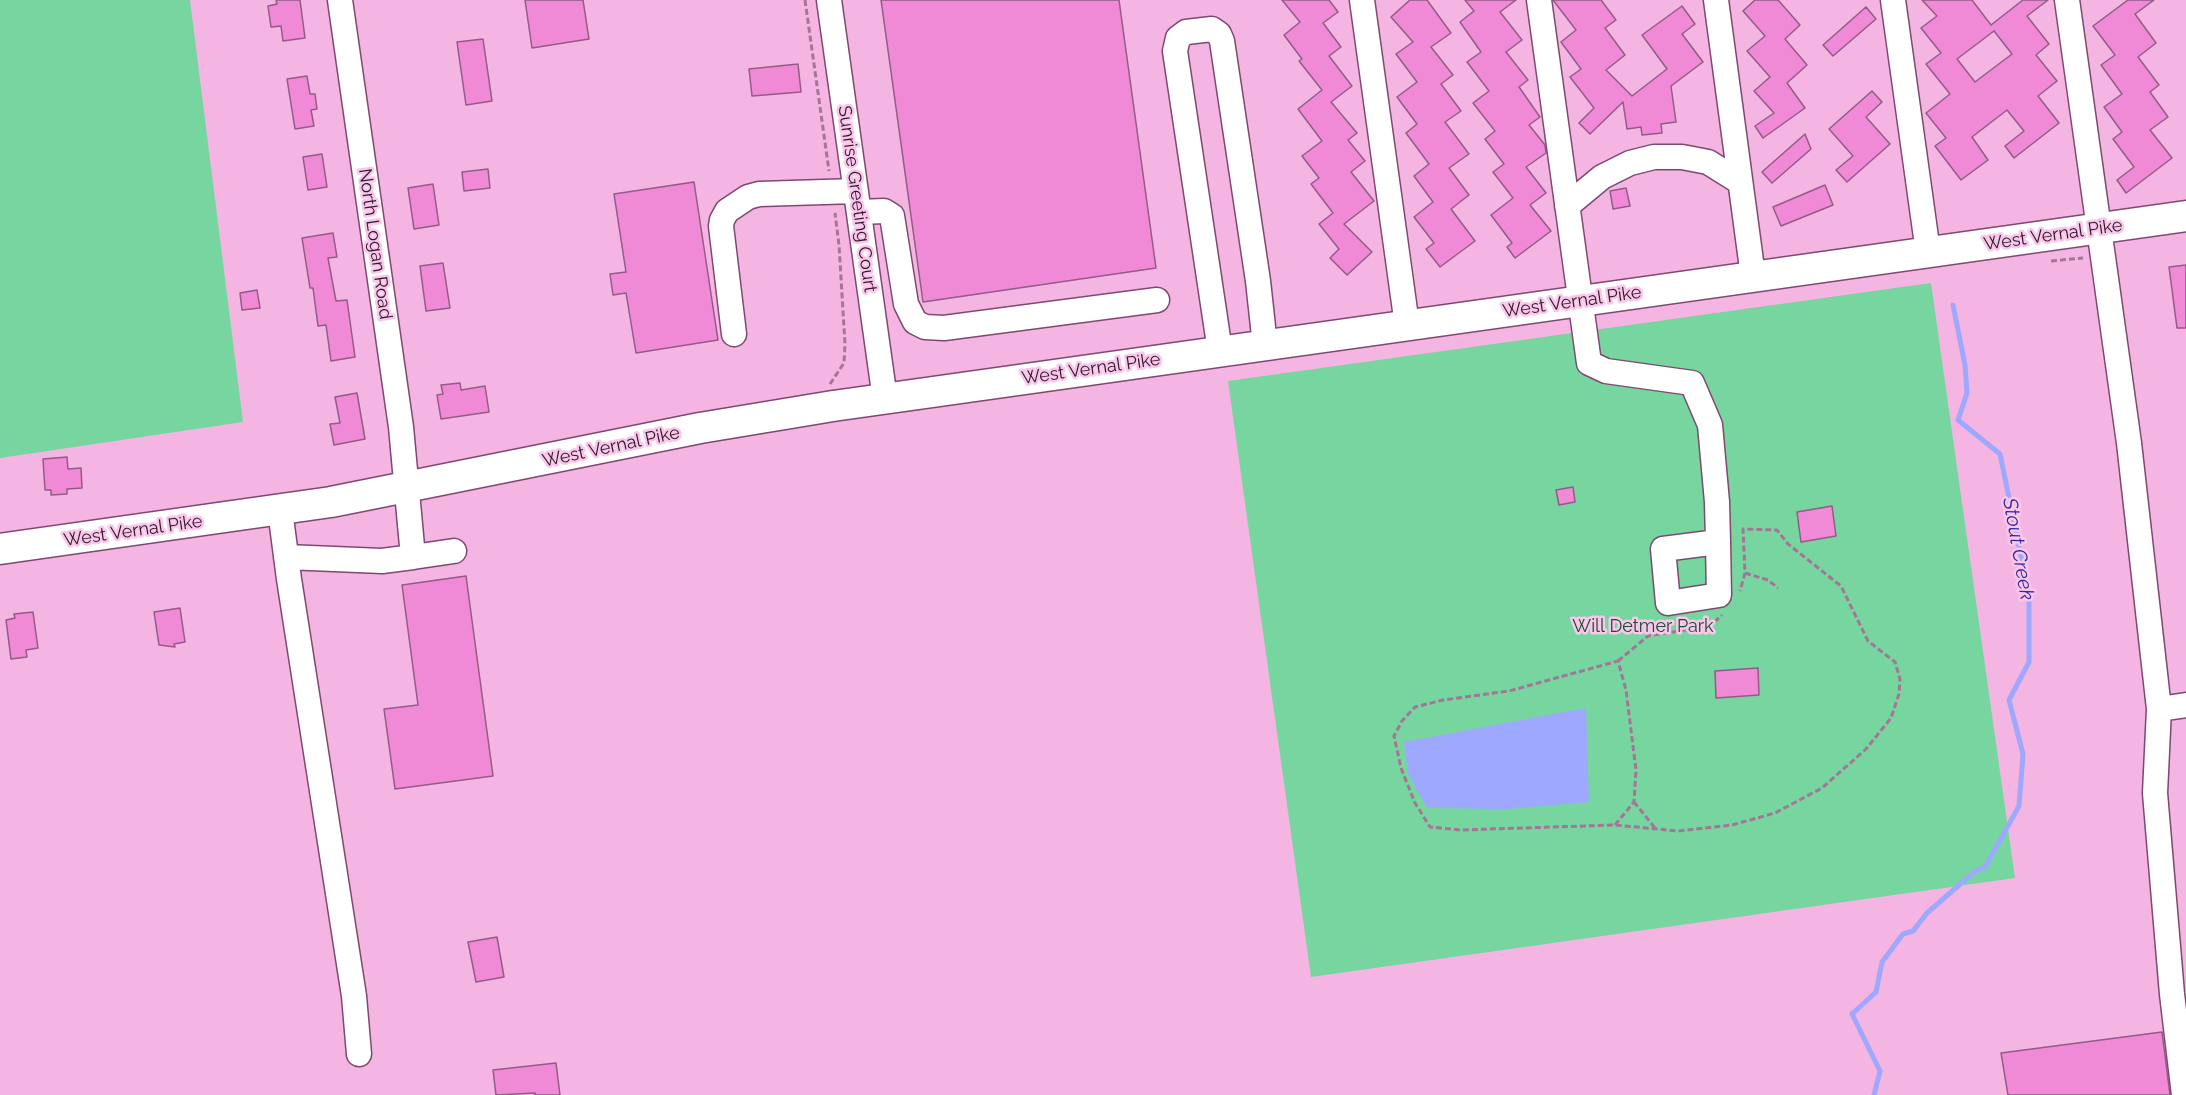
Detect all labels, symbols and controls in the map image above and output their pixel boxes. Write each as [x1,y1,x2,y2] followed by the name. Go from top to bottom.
[833,104,881,294] street label: Sunrise Greeting Court
[354,167,396,321] street label: North Logan Road
[1982,215,2124,255] street label: West Vernal Pike
[1501,282,1643,322] street label: West Vernal Pike
[1020,349,1162,389] street label: West Vernal Pike
[540,422,682,472] street label: West Vernal Pike
[1997,496,2039,602] water label: Stout Creek
[62,511,204,551] street label: West Vernal Pike
[1572,616,1714,638] park label: Will Detmer Park

